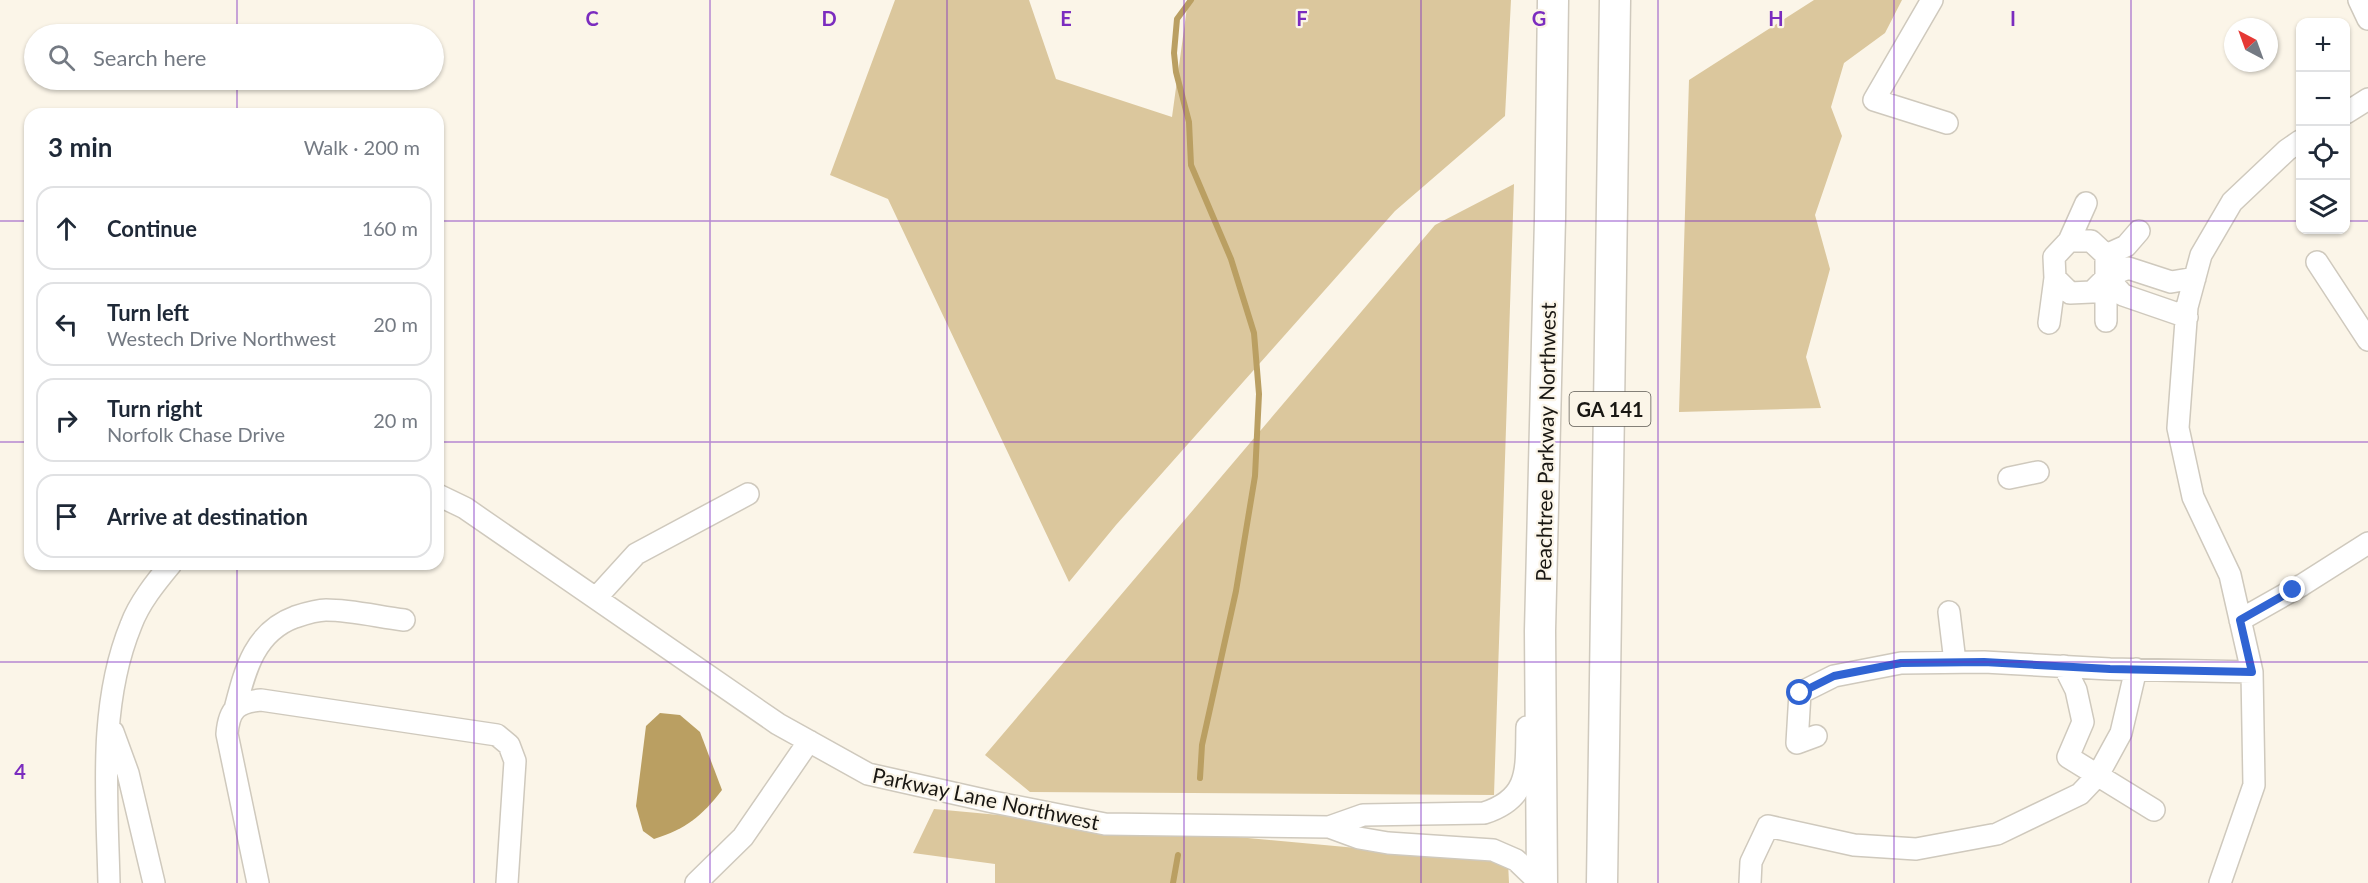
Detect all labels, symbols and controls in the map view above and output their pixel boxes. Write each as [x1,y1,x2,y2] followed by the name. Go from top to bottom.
[585,6,599,30] text: C
[821,6,837,30] text: D
[1060,6,1072,30] text: E
[1296,6,1308,30] text: F
[1532,6,1546,30] text: G
[1768,6,1784,30] text: H
[2010,6,2016,30] text: I
[2224,18,2278,72] north arrow
[2296,18,2350,234] map controls
[2296,18,2350,72] button: +
[24,24,444,90] search box
[45,41,78,74] icon: search
[93,44,206,71] text: Search here
[2296,72,2350,126] button: −
[2296,126,2350,180] button: locate
[48,131,112,163] text: 3 min
[304,135,420,159] text: Walk · 200 m
[2296,180,2350,234] button: layers
[50,212,83,245] icon: ahead
[107,215,197,242] text: Continue
[362,216,418,240] text: 160 m
[107,299,189,326] text: Turn left
[1530,302,1560,582] street label: Peachtree Parkway Northwest
[50,308,83,341] icon: left
[373,312,418,336] text: 20 m
[107,326,336,350] text: Westech Drive Northwest
[1570,392,1650,426] road number: GA 141
[107,395,202,422] text: Turn right
[50,404,83,437] icon: right
[373,408,418,432] text: 20 m
[107,422,285,446] text: Norfolk Chase Drive
[50,500,83,533] icon: arrive
[107,503,308,530] text: Arrive at destination
[2279,576,2305,602] route end
[1786,679,1812,705] route start
[14,759,26,783] text: 4
[870,762,1102,834] street label: Parkway Lane Northwest

